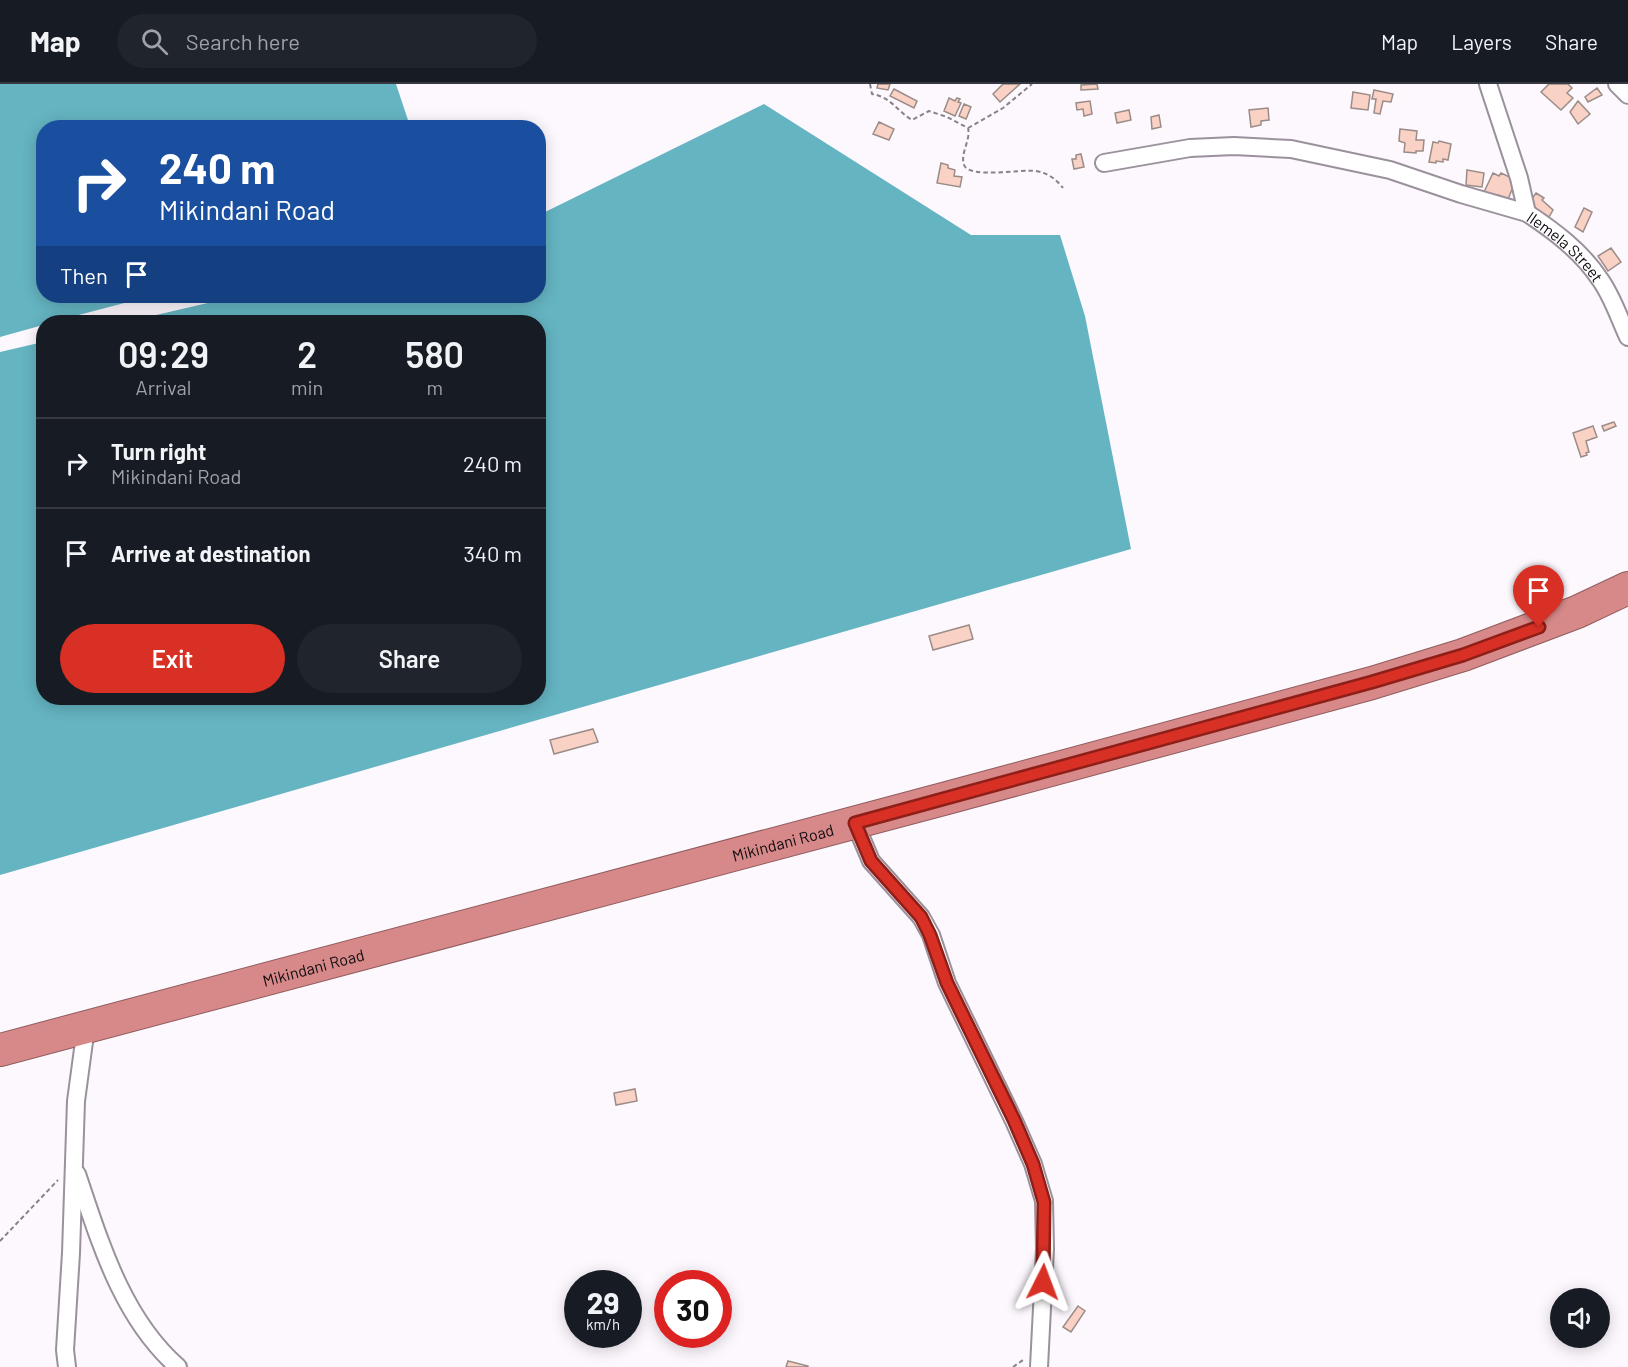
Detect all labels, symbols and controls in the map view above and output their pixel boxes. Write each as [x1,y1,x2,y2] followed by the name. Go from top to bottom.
[117,14,537,68] search box
[30,24,81,58] text: Map
[138,25,171,58] icon: search
[186,28,300,54] text: Search here
[1381,29,1418,54] text: Map
[1451,29,1512,54] text: Layers
[1545,29,1598,54] text: Share
[159,142,275,192] text: 240 m
[60,144,138,222] icon: right
[159,193,335,225] text: Mikindani Road
[1524,207,1608,285] street label: Ilemela Street
[120,258,153,291] icon: arrive
[60,262,108,288] text: Then
[118,332,209,375] text: 09:29
[297,332,317,375] text: 2
[405,332,464,375] text: 580
[136,375,191,399] text: Arrival
[291,375,323,399] text: min
[426,375,443,399] text: m
[111,438,206,464] text: Turn right
[60,447,93,480] icon: right
[463,450,522,476] text: 240 m
[111,464,241,488] text: Mikindani Road
[60,537,93,570] icon: arrive
[111,540,310,566] text: Arrive at destination
[464,540,522,566] text: 340 m
[1513,565,1564,627] pin
[1522,574,1555,607] icon: arrive
[60,624,285,693] button: Exit
[297,624,522,693] button: Share
[730,819,836,864] street label: Mikindani Road
[260,944,366,989] street label: Mikindani Road
[1011,1250,1075,1314] position arrow
[654,1270,732,1348] speed limit sign: 30
[587,1284,619,1320] text: 29
[1550,1288,1610,1348] map controls
[1550,1288,1610,1348] button: sound
[586,1315,620,1333] text: km/h

